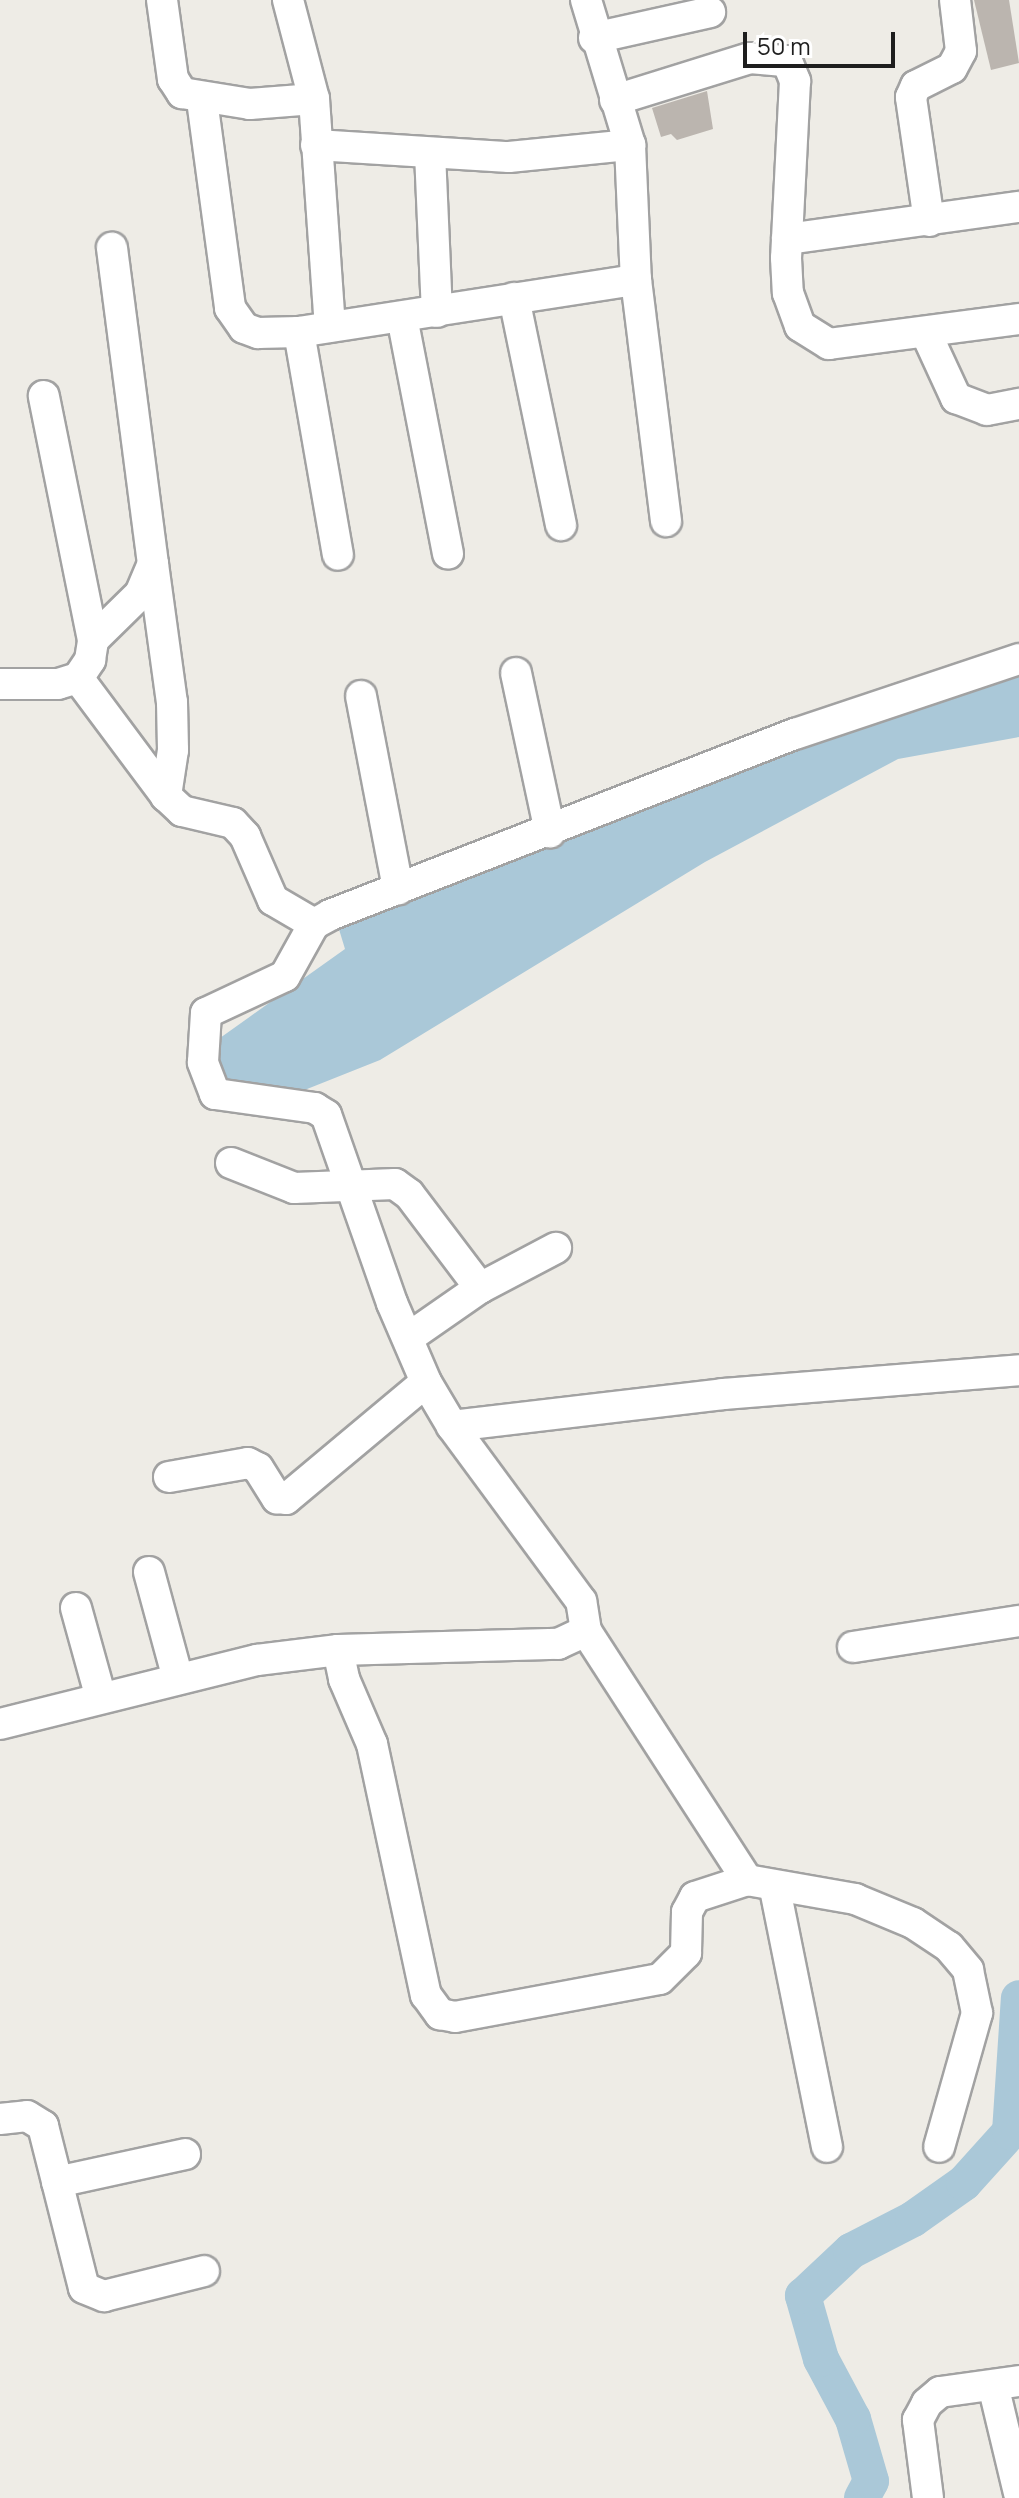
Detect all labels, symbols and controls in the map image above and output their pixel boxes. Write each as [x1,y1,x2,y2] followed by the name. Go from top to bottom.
[747,16,899,66] scale bar
[757,29,811,62] text: 50 m

